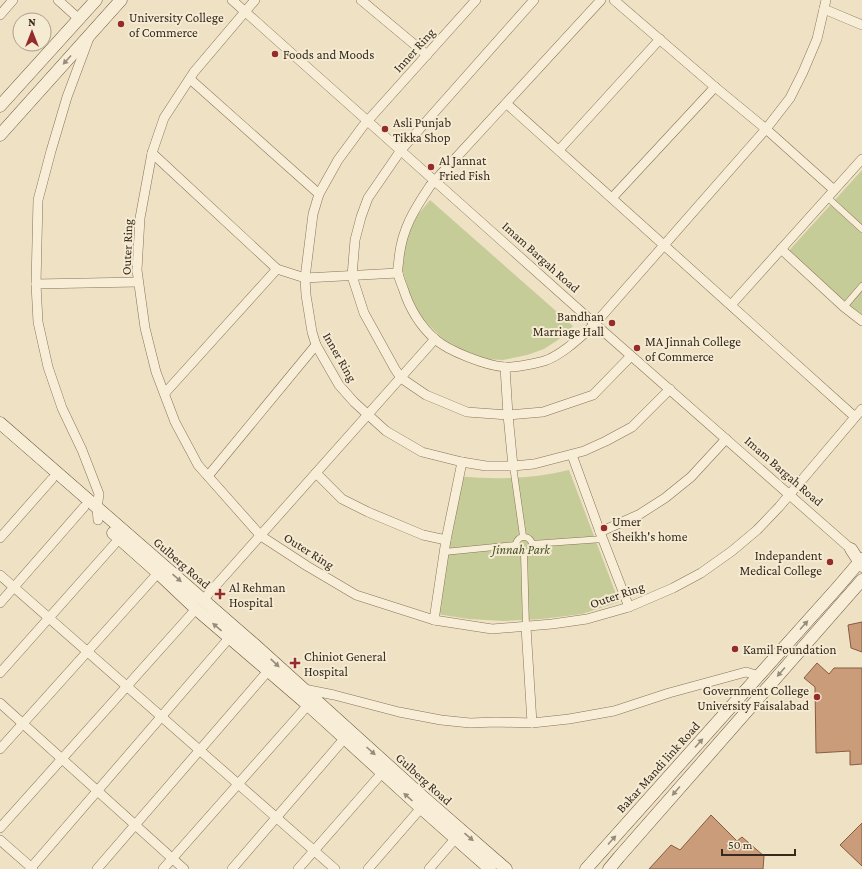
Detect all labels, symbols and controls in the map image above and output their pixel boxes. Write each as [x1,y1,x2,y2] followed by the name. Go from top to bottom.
[129,10,224,40] place label: University College of Commerce
[12,12,52,52] north arrow
[28,16,36,28] text: N
[116,19,126,29] marker: University College of Commerce
[390,24,438,75] street label: Inner Ring
[283,47,374,62] place label: Foods and Moods
[270,49,280,59] marker: Foods and Moods
[62,55,71,66] one-way arrow
[393,115,451,145] place label: Asli Punjab Tikka Shop
[380,124,390,134] marker: Asli Punjab Tikka Shop
[439,153,490,183] place label: Al Jannat Fried Fish
[426,162,436,172] marker: Al Jannat Fried Fish
[119,218,136,275] street label: Outer Ring
[499,218,583,296] street label: Imam Bargah Road
[533,309,605,339] place label: Bandhan Marriage Hall
[607,318,617,328] marker: Bandhan Marriage Hall
[320,330,360,385] street label: Inner Ring
[645,334,741,364] place label: MA Jinnah College of Commerce
[632,343,642,353] marker: MA Jinnah College of Commerce
[742,433,826,509] street label: Imam Bargah Road
[612,514,688,544] place label: Umer Sheikh's home
[599,523,609,533] marker: Umer Sheikh's home
[281,530,338,573] street label: Outer Ring
[151,534,214,592] street label: Gulberg Road
[490,542,551,557] park label: Jinnah Park
[739,548,823,578] place label: Indepandent Medical College
[825,557,835,567] marker: Indepandent Medical College
[172,573,182,582] one-way arrow
[588,578,647,611] street label: Outer Ring
[229,580,285,610] place label: Al Rehman Hospital
[214,588,226,600] marker: Al Rehman Hospital
[799,621,808,630] one-way arrow
[212,622,223,631] one-way arrow
[743,642,837,657] place label: Kamil Foundation
[730,644,740,654] marker: Kamil Foundation
[304,649,387,679] place label: Chiniot General Hospital
[289,657,301,669] marker: Chiniot General Hospital
[270,658,280,668] one-way arrow
[776,667,785,677] one-way arrow
[697,683,809,713] place label: Government College University Faisalabad
[812,692,822,702] marker: Government College University Faisalabad
[613,718,703,816] street label: Bakar Mandi link Road
[694,738,703,748] one-way arrow
[366,746,376,755] one-way arrow
[393,750,455,808] street label: Gulberg Road
[672,785,681,796] one-way arrow
[404,793,413,802] one-way arrow
[722,831,795,857] scale bar
[463,832,474,841] one-way arrow
[607,835,616,845] one-way arrow
[728,838,753,852] text: 50 m

